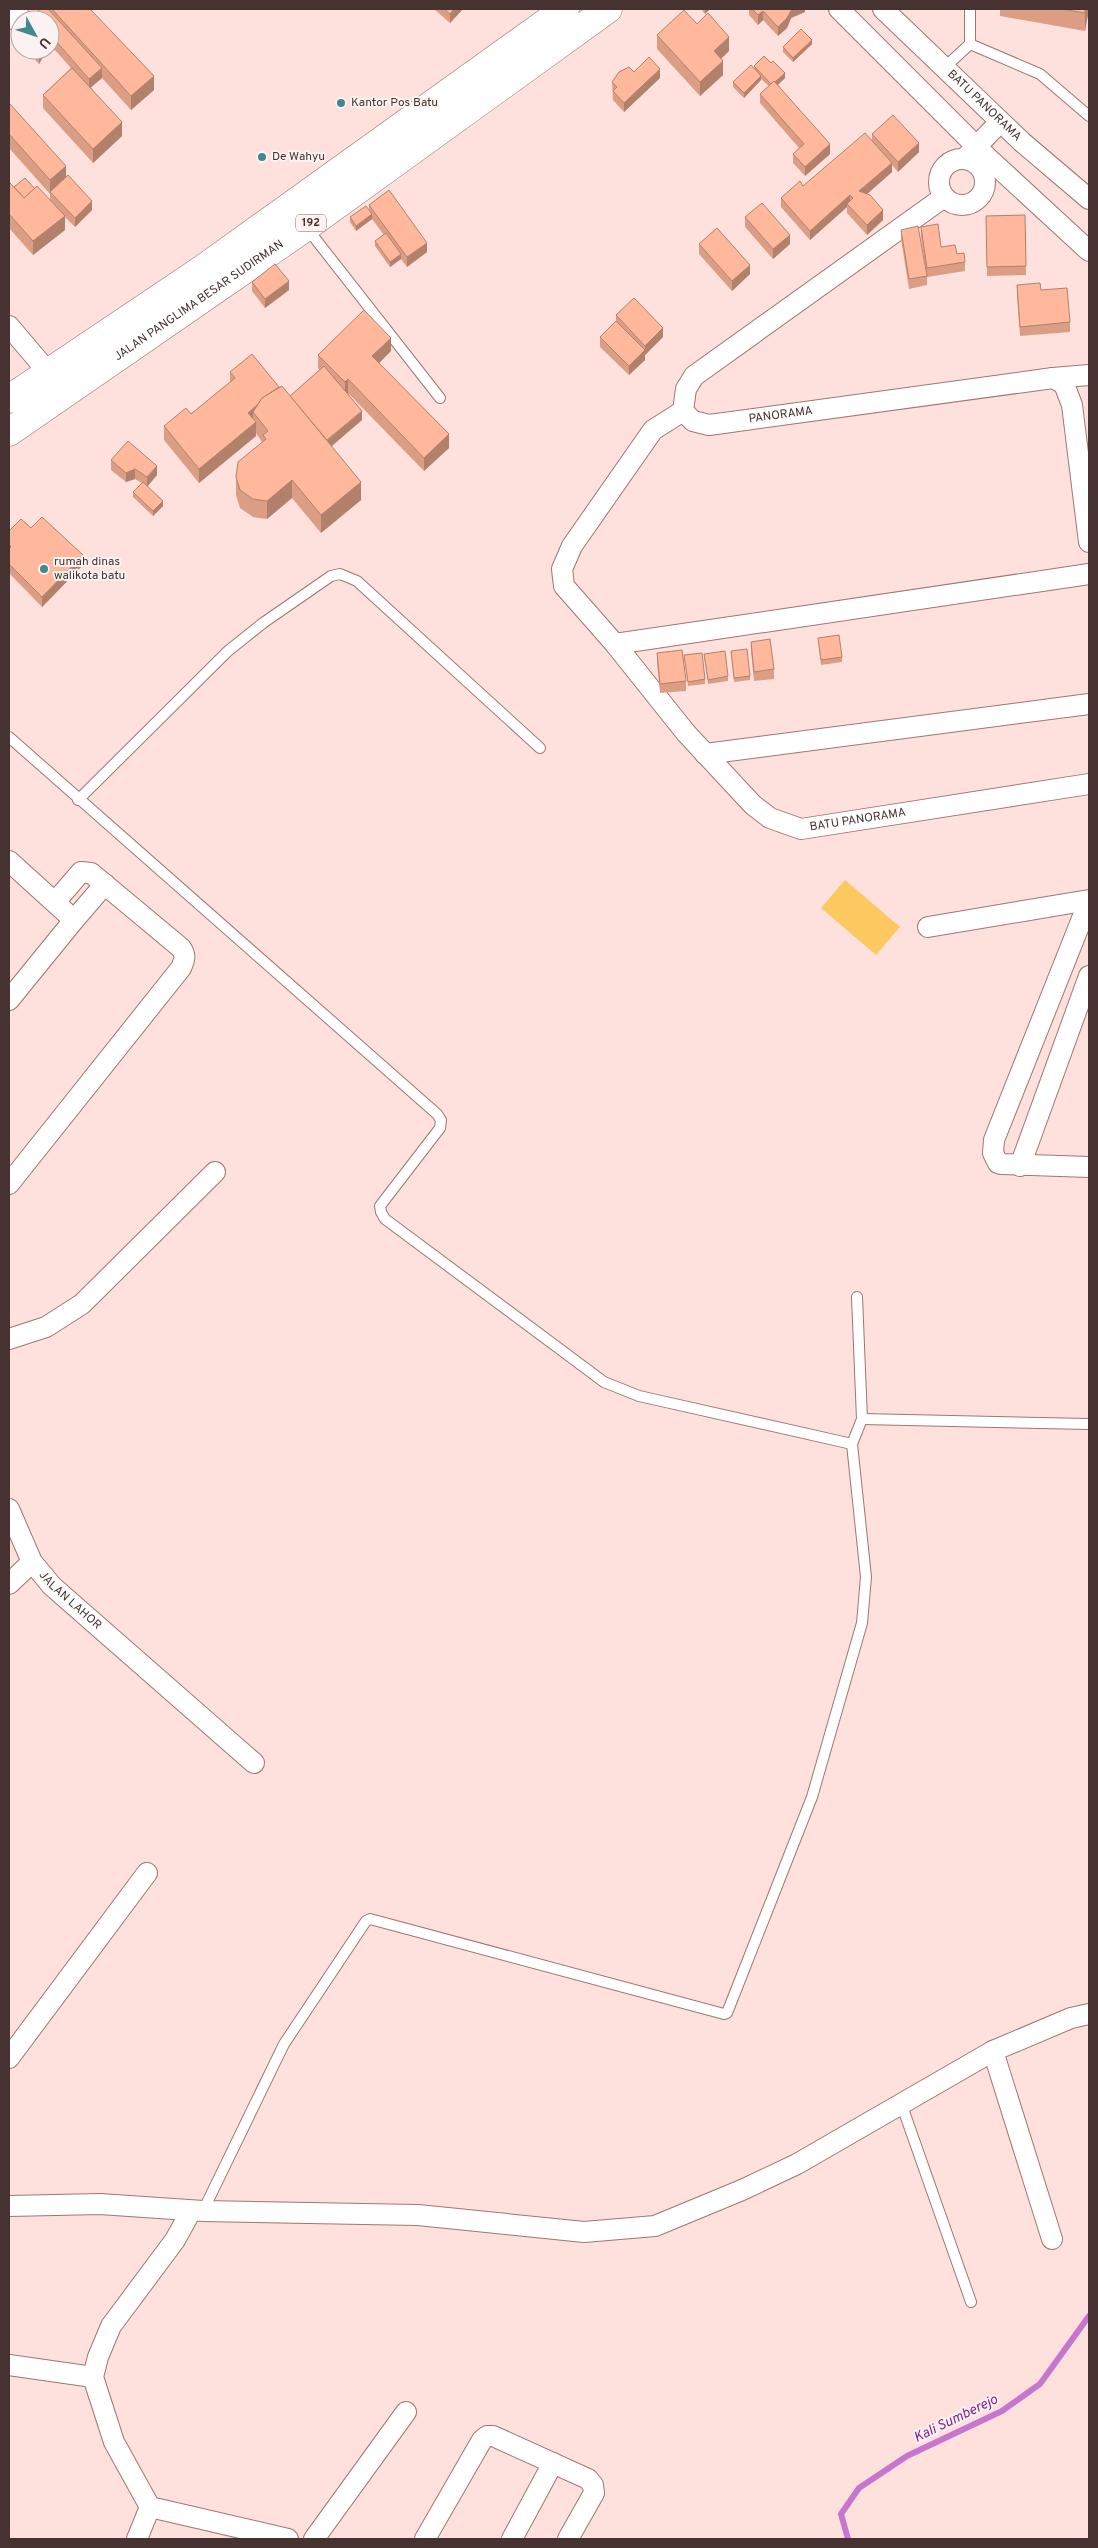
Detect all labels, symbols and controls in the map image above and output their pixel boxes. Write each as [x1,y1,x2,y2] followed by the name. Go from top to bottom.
[10,10,60,60] north arrow
[34,33,54,52] text: U
[944,66,1025,145] street label: BATU PANORAMA
[351,95,438,111] place label: Kantor Pos Batu
[335,97,347,109] marker: Kantor Pos Batu
[272,149,325,165] place label: De Wahyu
[256,151,268,163] marker: De Wahyu
[296,214,326,232] road number: 192
[111,237,287,365] street label: JALAN PANGLIMA BESAR SUDIRMAN
[748,403,814,427] street label: PANORAMA
[54,554,125,584] place label: rumah dinas walikota batu
[38,563,50,575] marker: rumah dinas walikota batu
[809,805,907,836] street label: BATU PANORAMA
[35,1568,105,1634] street label: JALAN LAHOR
[911,2391,1001,2447] water label: Kali Sumberejo

